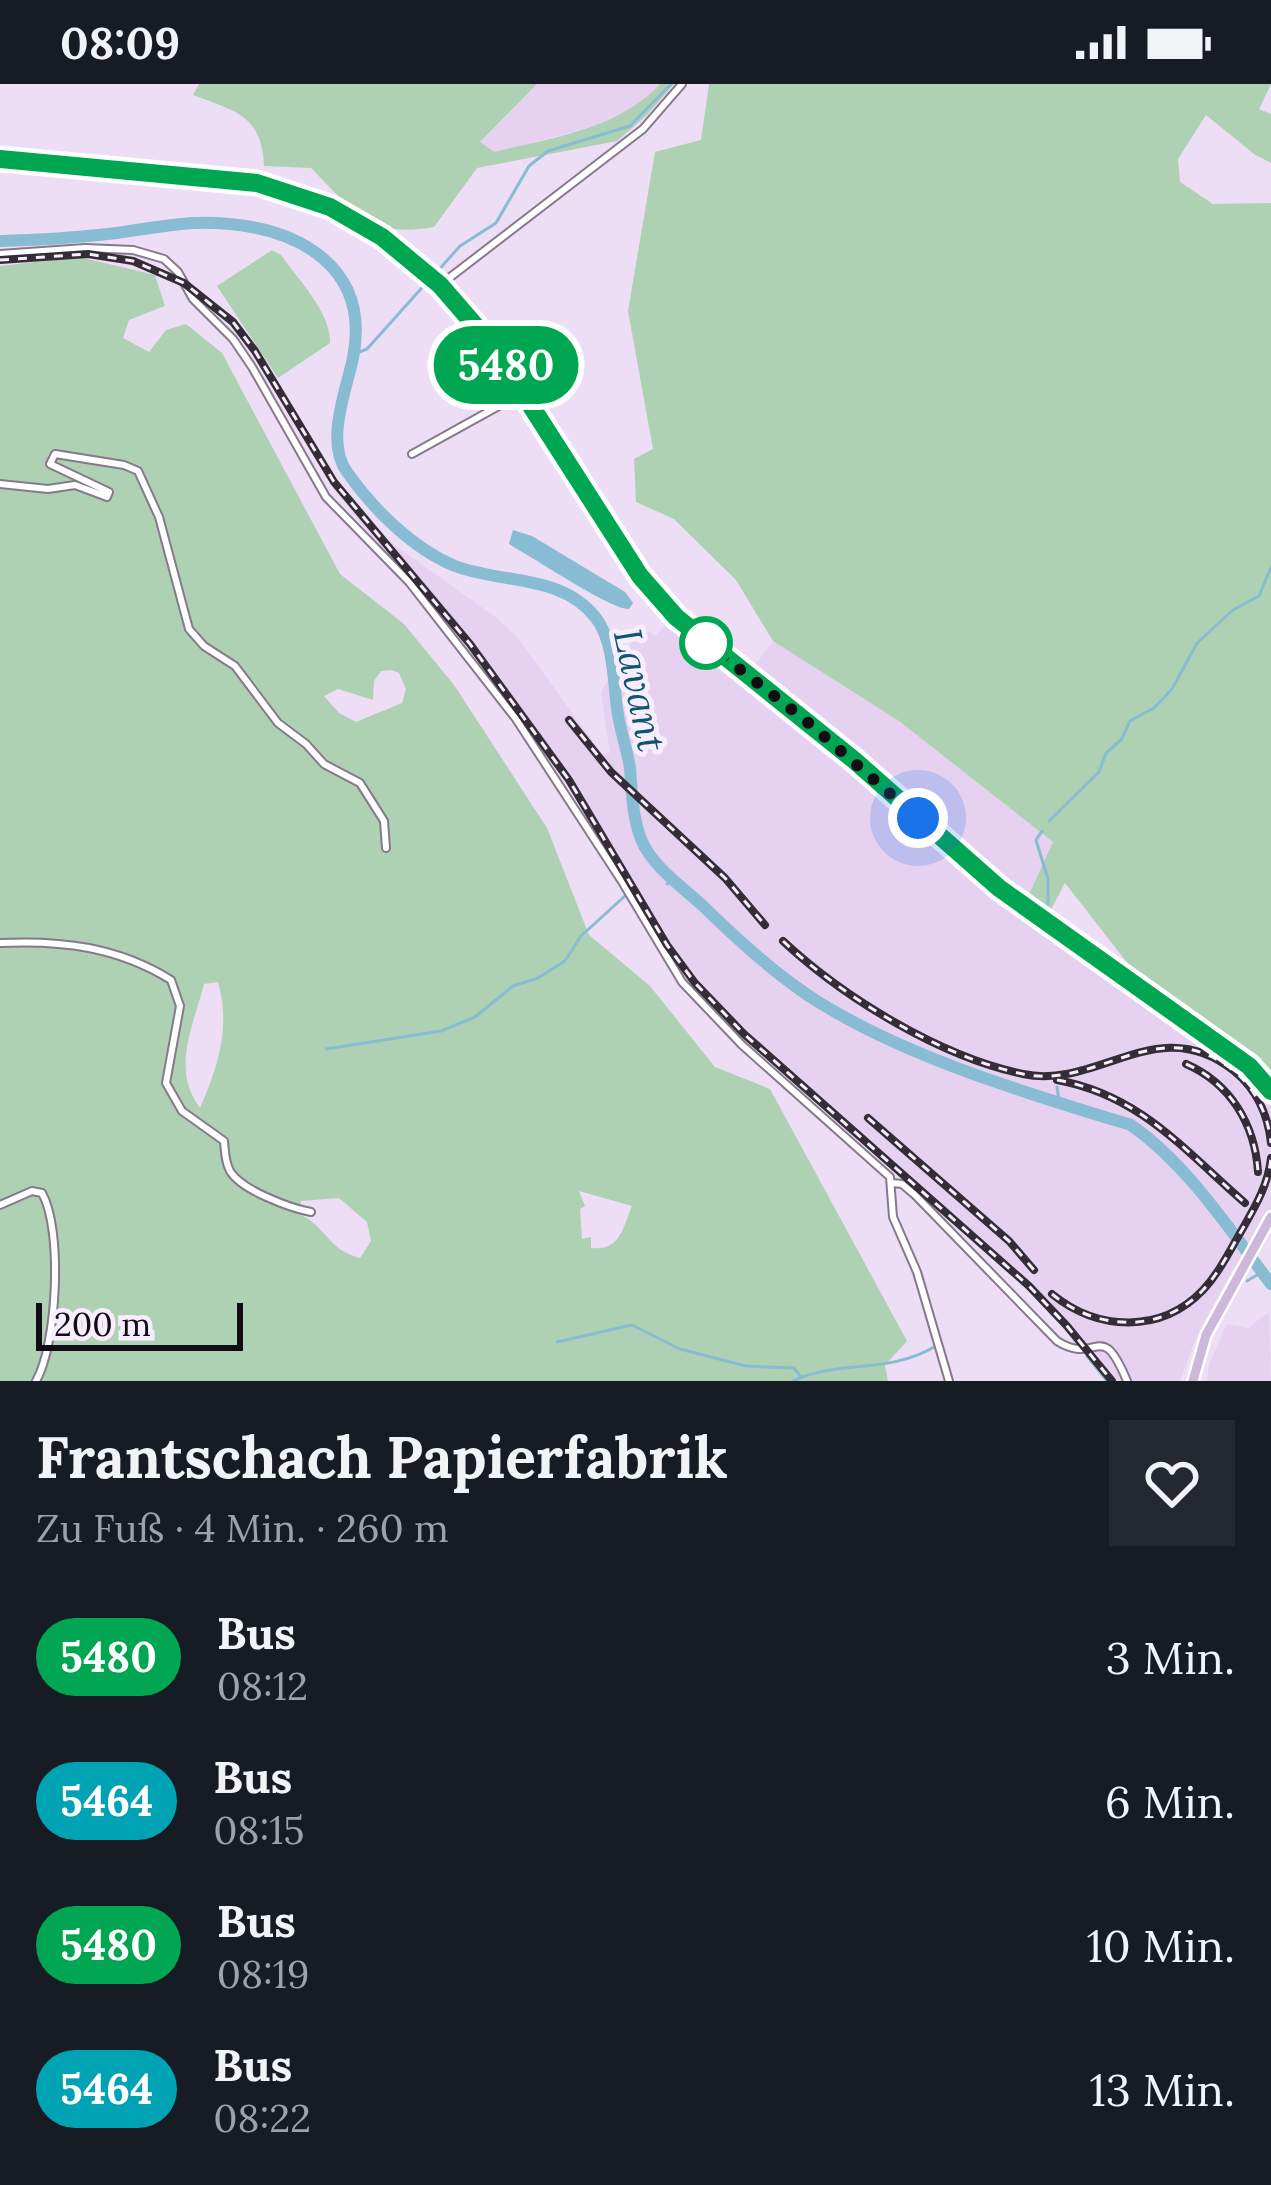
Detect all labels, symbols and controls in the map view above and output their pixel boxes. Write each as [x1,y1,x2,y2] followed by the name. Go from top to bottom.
[60,14,180,71] text: 08:09
[422,326,590,404] line badge: 5480
[458,338,554,392] text: 5480
[681,618,731,668] unlabelled marker
[603,624,677,756] water label: Lavant
[888,788,948,848] your location
[36,1297,243,1350] scale bar
[54,1303,151,1345] text: 200 m
[1109,1420,1235,1546] button: heart
[36,1421,728,1494] text: Frantschach Papierfabrik
[36,1503,449,1553] text: Zu Fuß · 4 Min. · 260 m
[217,1604,296,1661] text: Bus
[1106,1629,1235,1686] text: 3 Min.
[60,1630,157,1684] text: 5480
[217,1661,308,1711] text: 08:12
[213,1748,292,1805] text: Bus
[1105,1773,1235,1830] text: 6 Min.
[60,1774,153,1828] text: 5464
[213,1805,305,1855] text: 08:15
[217,1892,296,1949] text: Bus
[1086,1917,1235,1974] text: 10 Min.
[60,1918,157,1972] text: 5480
[217,1949,310,1999] text: 08:19
[213,2036,292,2093] text: Bus
[1089,2061,1235,2118] text: 13 Min.
[60,2062,153,2116] text: 5464
[213,2093,311,2143] text: 08:22

